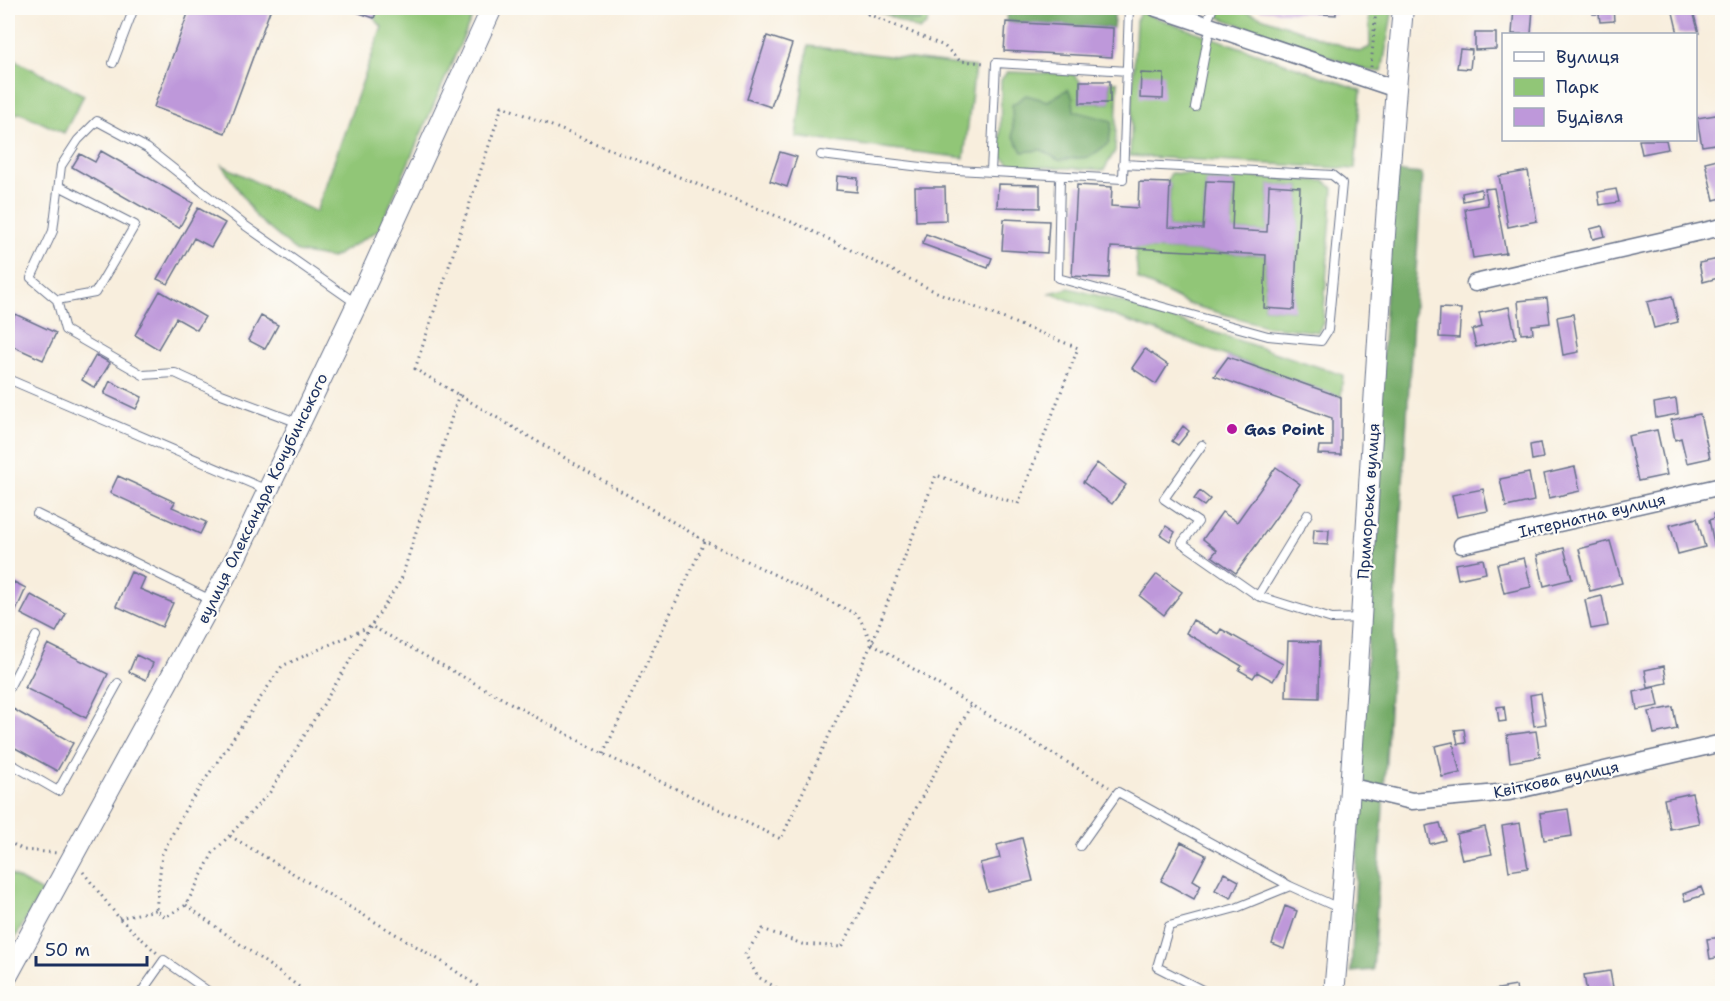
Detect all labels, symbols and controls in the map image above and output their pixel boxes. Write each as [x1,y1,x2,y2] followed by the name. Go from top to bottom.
[1502,33,1697,141] legend
[1556,45,1620,69] text: Вулиця
[1556,75,1599,99] text: Парк
[1556,105,1624,129] text: Будівля
[192,369,332,627] street label: вулиця Олександра Кочубинського
[1244,419,1325,440] place label: Gas Point
[1225,422,1239,436] marker: Gas Point
[1353,422,1384,580] street label: Приморська вулиця
[1516,488,1668,543] street label: Інтернатна вулиця
[1491,756,1621,803] street label: Квіткова вулиця
[36,929,147,967] scale bar
[45,938,90,962] text: 50 m

